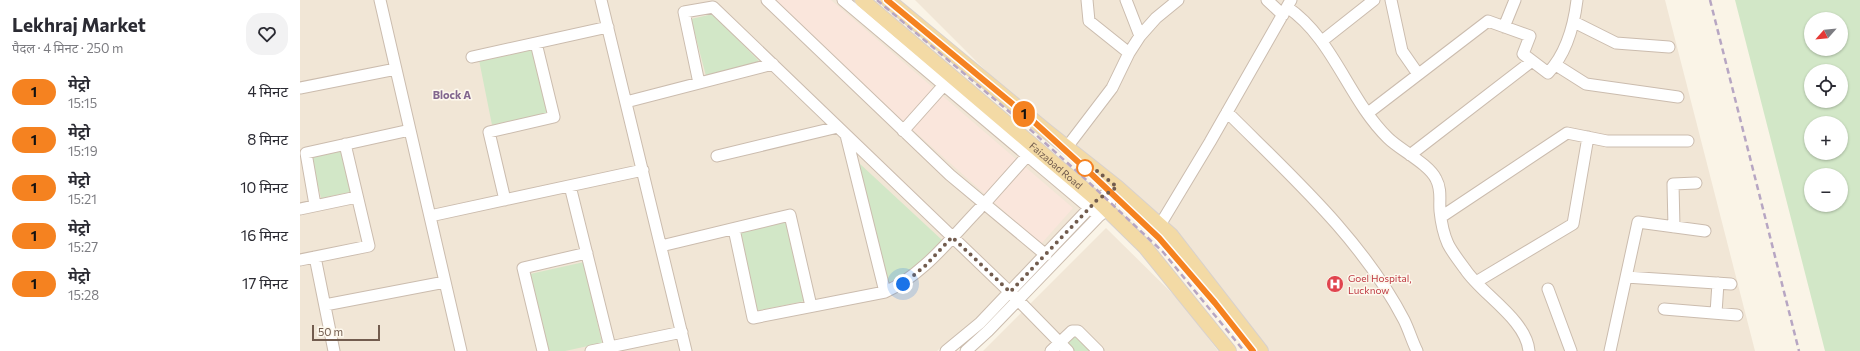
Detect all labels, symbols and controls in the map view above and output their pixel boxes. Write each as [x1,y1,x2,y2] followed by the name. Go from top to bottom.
[1804,12,1848,56] north arrow
[1804,12,1848,212] map controls
[12,13,146,36] text: Lekhraj Market
[246,13,288,55] button: heart
[12,40,123,56] text: पैदल · 4 मिनट · 250 m
[1804,64,1848,108] button: locate
[68,74,90,92] text: मेट्रो
[247,82,288,100] text: 4 मिनट
[31,83,37,100] text: 1
[433,88,471,101] district label: Block A
[68,95,97,111] text: 15:15
[1011,101,1037,127] line badge: 1
[1021,105,1027,122] text: 1
[1804,116,1848,160] button: +
[68,122,90,140] text: मेट्रो
[247,130,288,148] text: 8 मिनट
[31,131,37,148] text: 1
[1027,139,1085,191] street label: Faizabad Road
[68,143,98,159] text: 15:19
[1076,159,1094,177] unlabelled marker
[1804,168,1848,212] button: −
[68,170,90,188] text: मेट्रो
[240,178,288,196] text: 10 मिनट
[31,179,37,196] text: 1
[68,191,97,207] text: 15:21
[68,218,90,236] text: मेट्रो
[241,226,288,244] text: 16 मिनट
[31,227,37,244] text: 1
[68,239,98,255] text: 15:27
[68,266,90,284] text: मेट्रो
[1348,272,1412,296] place label: Goel Hospital, Lucknow
[242,274,288,292] text: 17 मिनट
[893,274,913,294] your location
[1325,274,1345,294] hospital icon: Goel Hospital, Lucknow
[31,275,37,292] text: 1
[68,287,99,303] text: 15:28
[312,323,380,342] scale bar
[318,325,343,338] text: 50 m

